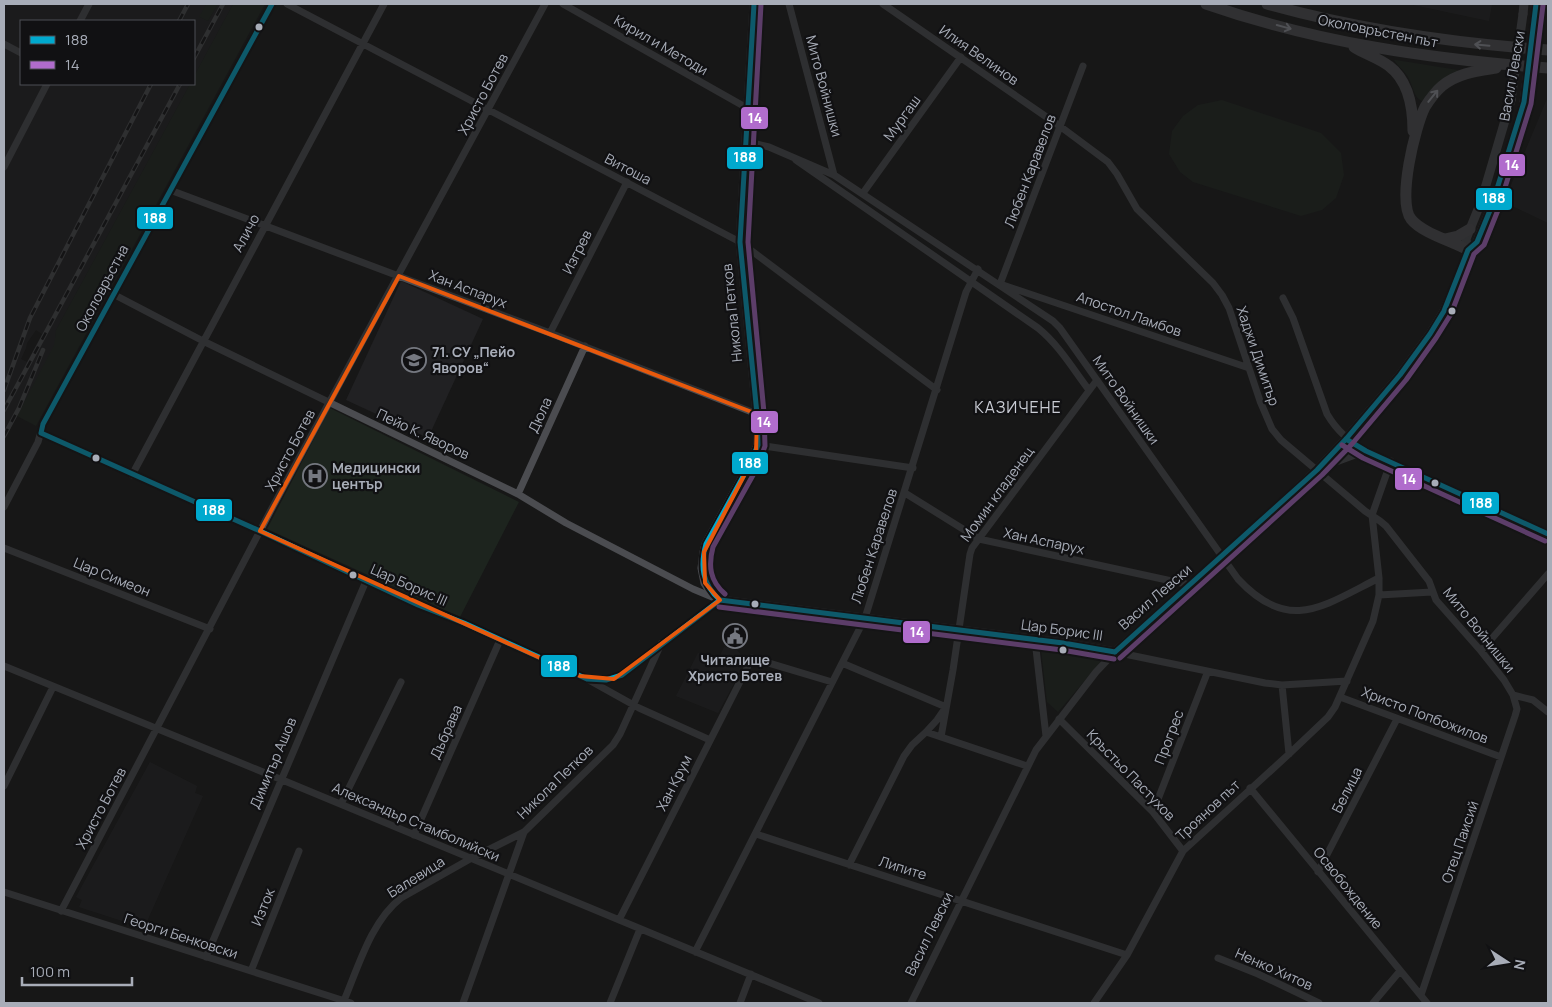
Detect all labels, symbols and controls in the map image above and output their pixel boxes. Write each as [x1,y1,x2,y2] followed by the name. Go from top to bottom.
[611,10,712,79] street label: Кирил и Методи
[1316,10,1440,51] street label: Околовръстен път
[20,20,195,85] legend
[936,20,1023,89] street label: Илия Велинов
[254,22,264,32] unlabelled marker
[1275,23,1291,32] one-way arrow
[65,29,88,50] text: 188
[1494,29,1529,122] street label: Васил Левски
[802,33,847,139] street label: Мито Войнишки
[1475,40,1491,49] one-way arrow
[453,49,512,138] street label: Христо Ботев
[65,54,80,75] text: 14
[1428,90,1439,103] one-way arrow
[879,91,925,144] street label: Мургаш
[740,106,769,130] line badge: 14
[748,108,762,127] text: 14
[999,111,1060,230] street label: Любен Каравелов
[726,146,764,170] line badge: 188
[733,147,757,166] text: 188
[602,148,655,189] street label: Витоша
[1498,153,1526,177] line badge: 14
[1505,155,1519,174] text: 14
[1475,187,1513,211] line badge: 188
[1482,188,1506,207] text: 188
[136,206,174,230] line badge: 188
[143,208,167,227] text: 188
[228,210,264,255] street label: Аличо
[557,226,596,277] street label: Изгрев
[71,241,132,335] street label: Околовръстна
[717,262,746,363] street label: Никола Петков
[426,265,511,312] street label: Хан Аспарух
[1074,287,1185,341] street label: Апостол Ламбов
[1233,303,1284,408] street label: Хаджи Димитър
[1447,306,1457,316] unlabelled marker
[432,342,516,377] place label: 71. СУ „Пейо Яворов“
[401,347,427,373] school or university icon: 71. СУ „Пейо Яворов“
[1089,352,1164,448] street label: Мито Войнишки
[523,394,556,436] street label: Дюла
[974,396,1062,418] district label: КАЗИЧЕНЕ
[374,404,473,464] street label: Пейо К. Яворов
[260,405,319,494] street label: Христо Ботев
[750,410,779,434] line badge: 14
[757,412,771,431] text: 14
[956,442,1038,545] street label: Момин кладенец
[731,451,769,475] line badge: 188
[91,453,101,463] unlabelled marker
[738,453,762,472] text: 188
[332,458,420,493] place label: Медицински център
[302,463,328,489] hospital icon: Медицински център
[1394,467,1423,491] line badge: 14
[1402,469,1416,488] text: 14
[1430,478,1440,488] unlabelled marker
[846,485,901,606] street label: Любен Каравелов
[1461,491,1500,515] line badge: 188
[1469,493,1493,512] text: 188
[195,498,233,522] line badge: 188
[202,500,226,519] text: 188
[1002,523,1087,559] street label: Хан Аспарух
[71,552,153,601] street label: Цар Симеон
[368,559,451,610] street label: Цар Борис III
[1114,560,1195,634] street label: Васил Левски
[348,570,358,580] unlabelled marker
[1439,583,1520,676] street label: Мито Войнишки
[750,599,760,609] unlabelled marker
[1020,614,1104,645] street label: Цар Борис III
[902,620,931,644] line badge: 14
[910,622,924,641] text: 14
[722,623,748,649] public building icon: Читалище Христо Ботев
[1058,645,1068,655] unlabelled marker
[688,650,782,685] place label: Читалище Христо Ботев
[540,654,578,678] line badge: 188
[547,656,571,675] text: 188
[1359,682,1492,748] street label: Христо Попбожилов
[425,702,466,762] street label: Дъбрава
[1149,707,1188,767] street label: Прогрес
[245,714,300,811] street label: Димитър Ашов
[1083,725,1180,825] street label: Кръстьо Пастухов
[513,740,597,823] street label: Никола Петков
[651,751,696,814] street label: Хан Крум
[71,763,130,852] street label: Христо Ботев
[1327,764,1366,816] street label: Белица
[1171,775,1244,844] street label: Троянов път
[329,778,503,866] street label: Александър Стамболийски
[1437,798,1483,886] street label: Отец Паисий
[1309,843,1387,933] street label: Освобождение
[383,851,448,902] street label: Балевица
[877,851,929,884] street label: Липите
[246,884,279,928] street label: Изток
[900,889,957,979] street label: Васил Левски
[122,908,240,963] street label: Георги Бенковски
[1482,937,1532,987] north arrow
[1232,943,1316,994] street label: Ненко Хитов
[22,954,132,986] scale bar
[1510,958,1531,972] text: N
[30,961,70,982] text: 100 m

